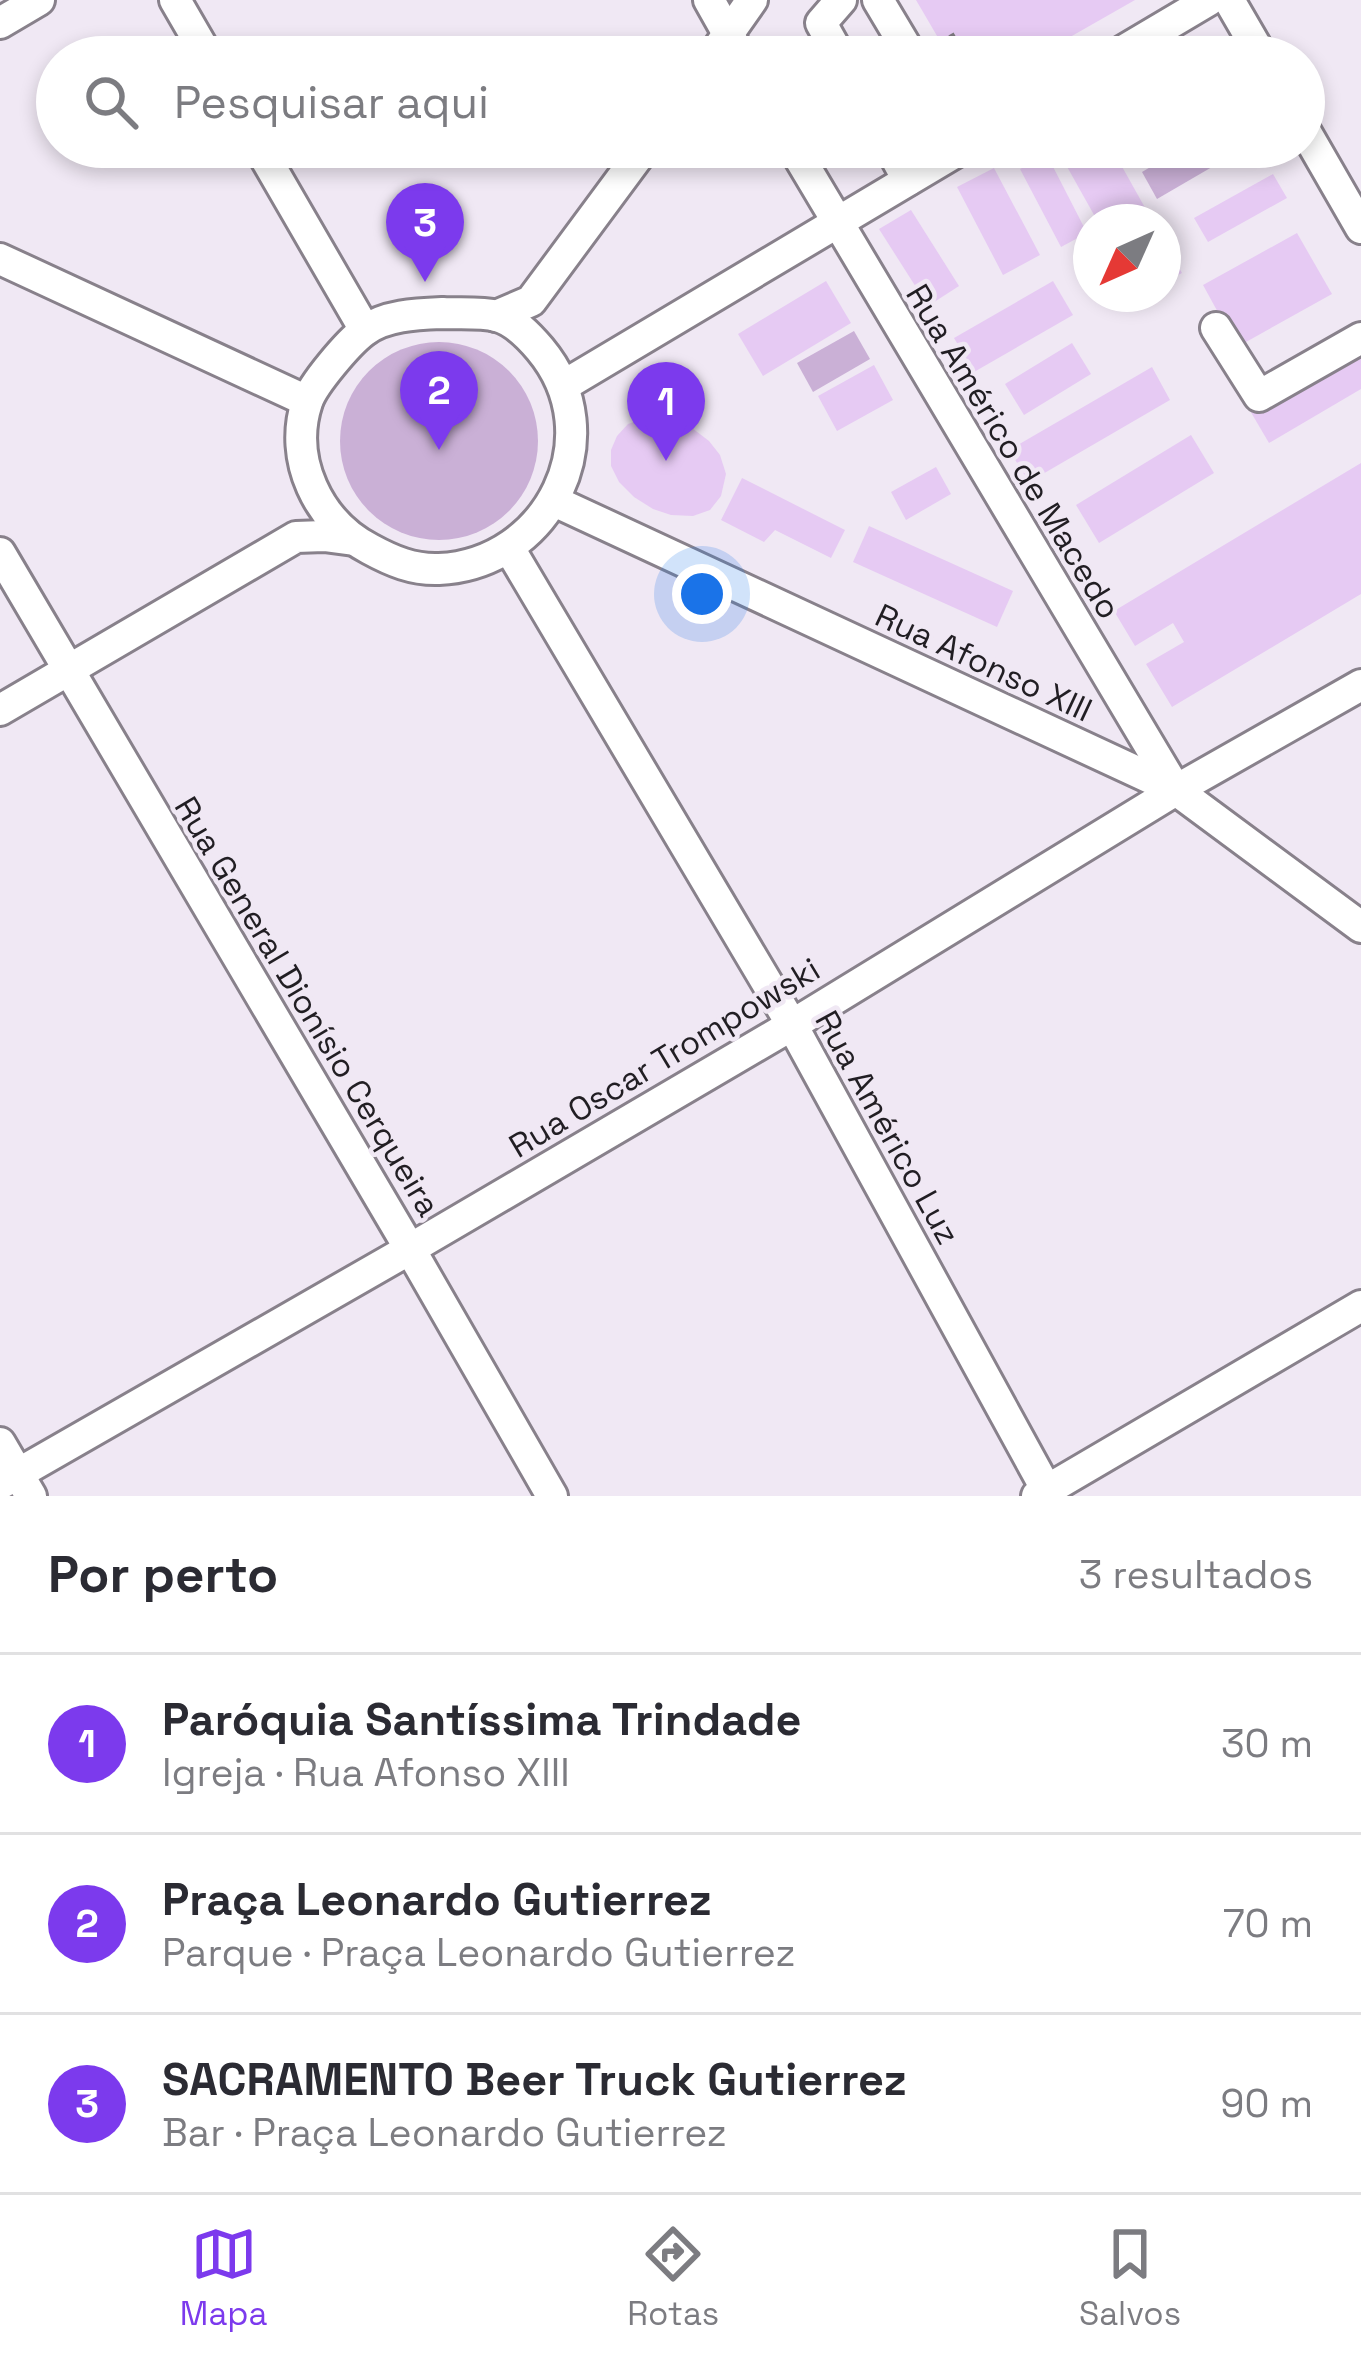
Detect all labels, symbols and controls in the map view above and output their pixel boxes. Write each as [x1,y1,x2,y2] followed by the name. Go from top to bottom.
[36,36,1325,168] search box
[78,69,144,135] icon: search
[174,74,489,131] text: Pesquisar aqui
[386,183,464,282] pin: 3
[1073,204,1181,312] north arrow
[896,276,1130,627] street label: Rua Américo de Macedo
[400,351,478,450] pin: 2
[627,362,705,461] pin: 1
[672,564,732,624] your location
[869,594,1099,731] street label: Rua Afonso XIII
[165,789,449,1224] street label: Rua General Dionísio Cerqueira
[502,948,828,1167] street label: Rua Oscar Trompowski
[805,1003,969,1252] street label: Rua Américo Luz
[48,1542,278,1607] text: Por perto
[1079,1550,1313,1599] text: 3 resultados
[162,1691,802,1748] text: Paróquia Santíssima Trindade
[78,1719,96,1768] text: 1
[1221,1719,1313,1768] text: 30 m
[162,1748,570,1797] text: Igreja · Rua Afonso XIII
[162,1871,712,1928] text: Praça Leonardo Gutierrez
[75,1899,99,1948] text: 2
[1223,1899,1313,1948] text: 70 m
[162,1928,796,1977] text: Parque · Praça Leonardo Gutierrez
[162,2051,907,2108] text: SACRAMENTO Beer Truck Gutierrez
[75,2079,99,2128] text: 3
[1221,2079,1313,2128] text: 90 m
[162,2108,727,2157] text: Bar · Praça Leonardo Gutierrez
[180,2221,268,2335] tab: Mapa
[627,2221,719,2335] tab: Rotas
[1079,2221,1181,2335] tab: Salvos

